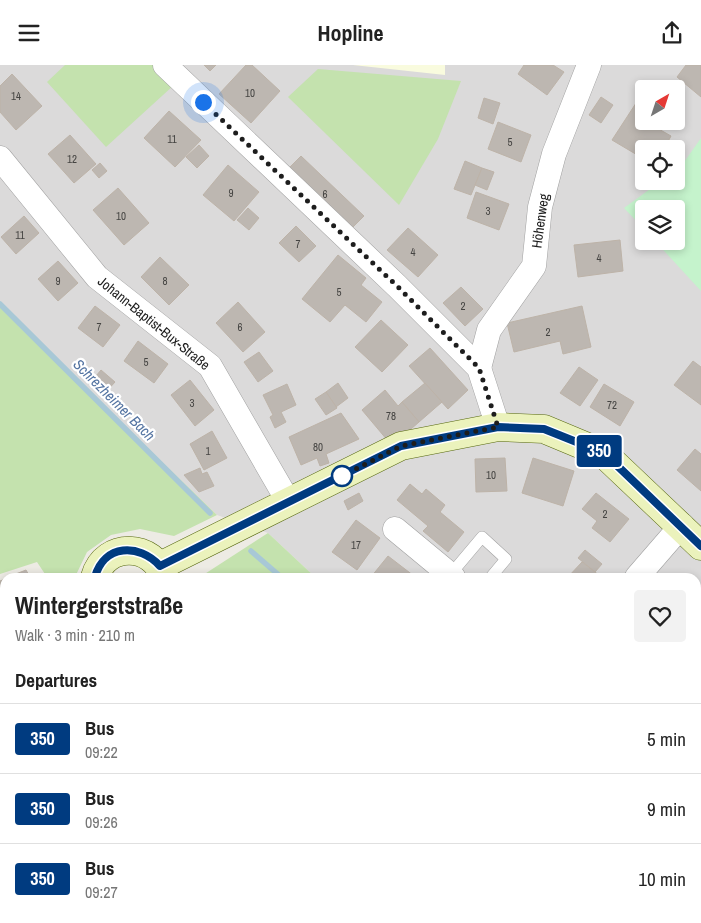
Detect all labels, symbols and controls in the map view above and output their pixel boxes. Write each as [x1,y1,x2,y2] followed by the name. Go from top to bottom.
[317,18,384,48] text: Hopline
[15,19,43,47] icon: menu
[658,19,686,47] icon: share
[635,80,685,130] north arrow
[635,80,685,250] map controls
[245,86,255,100] house number: 10
[11,89,21,103] house number: 14
[191,90,216,115] your location
[167,132,177,146] house number: 11
[507,135,513,149] house number: 5
[635,140,685,190] button: locate
[67,152,77,166] house number: 12
[228,186,234,200] house number: 9
[322,187,328,201] house number: 6
[527,192,553,249] street label: Höhenweg
[635,200,685,250] button: layers
[485,204,491,218] house number: 3
[116,209,126,223] house number: 10
[15,228,25,242] house number: 11
[295,237,301,251] house number: 7
[410,245,416,259] house number: 4
[596,251,602,265] house number: 4
[94,272,214,374] street label: Johann-Baptist-Bux-Straße
[55,274,61,288] house number: 9
[162,274,168,288] house number: 8
[336,285,342,299] house number: 5
[460,299,466,313] house number: 2
[96,320,102,334] house number: 7
[237,320,243,334] house number: 6
[545,325,551,339] house number: 2
[69,354,160,445] water label: Schrezheimer Bach
[143,355,149,369] house number: 5
[189,396,195,410] house number: 3
[607,398,617,412] house number: 72
[386,409,396,423] house number: 78
[570,435,628,467] line badge: 350
[587,438,611,463] text: 350
[313,440,323,454] house number: 80
[205,444,211,458] house number: 1
[331,465,353,487] unlabelled marker
[486,468,496,482] house number: 10
[602,507,608,521] house number: 2
[351,538,361,552] house number: 17
[15,589,183,621] text: Wintergerststraße
[634,590,686,642] button: heart
[15,624,135,646] text: Walk · 3 min · 210 m
[15,667,97,693] text: Departures
[85,715,114,741] text: Bus
[30,726,55,751] text: 350
[647,726,686,752] text: 5 min
[85,741,118,763] text: 09:22
[85,785,114,811] text: Bus
[30,796,55,821] text: 350
[647,796,686,822] text: 9 min
[85,811,118,833] text: 09:26
[85,855,114,881] text: Bus
[30,866,55,891] text: 350
[638,866,686,892] text: 10 min
[85,881,118,903] text: 09:27

